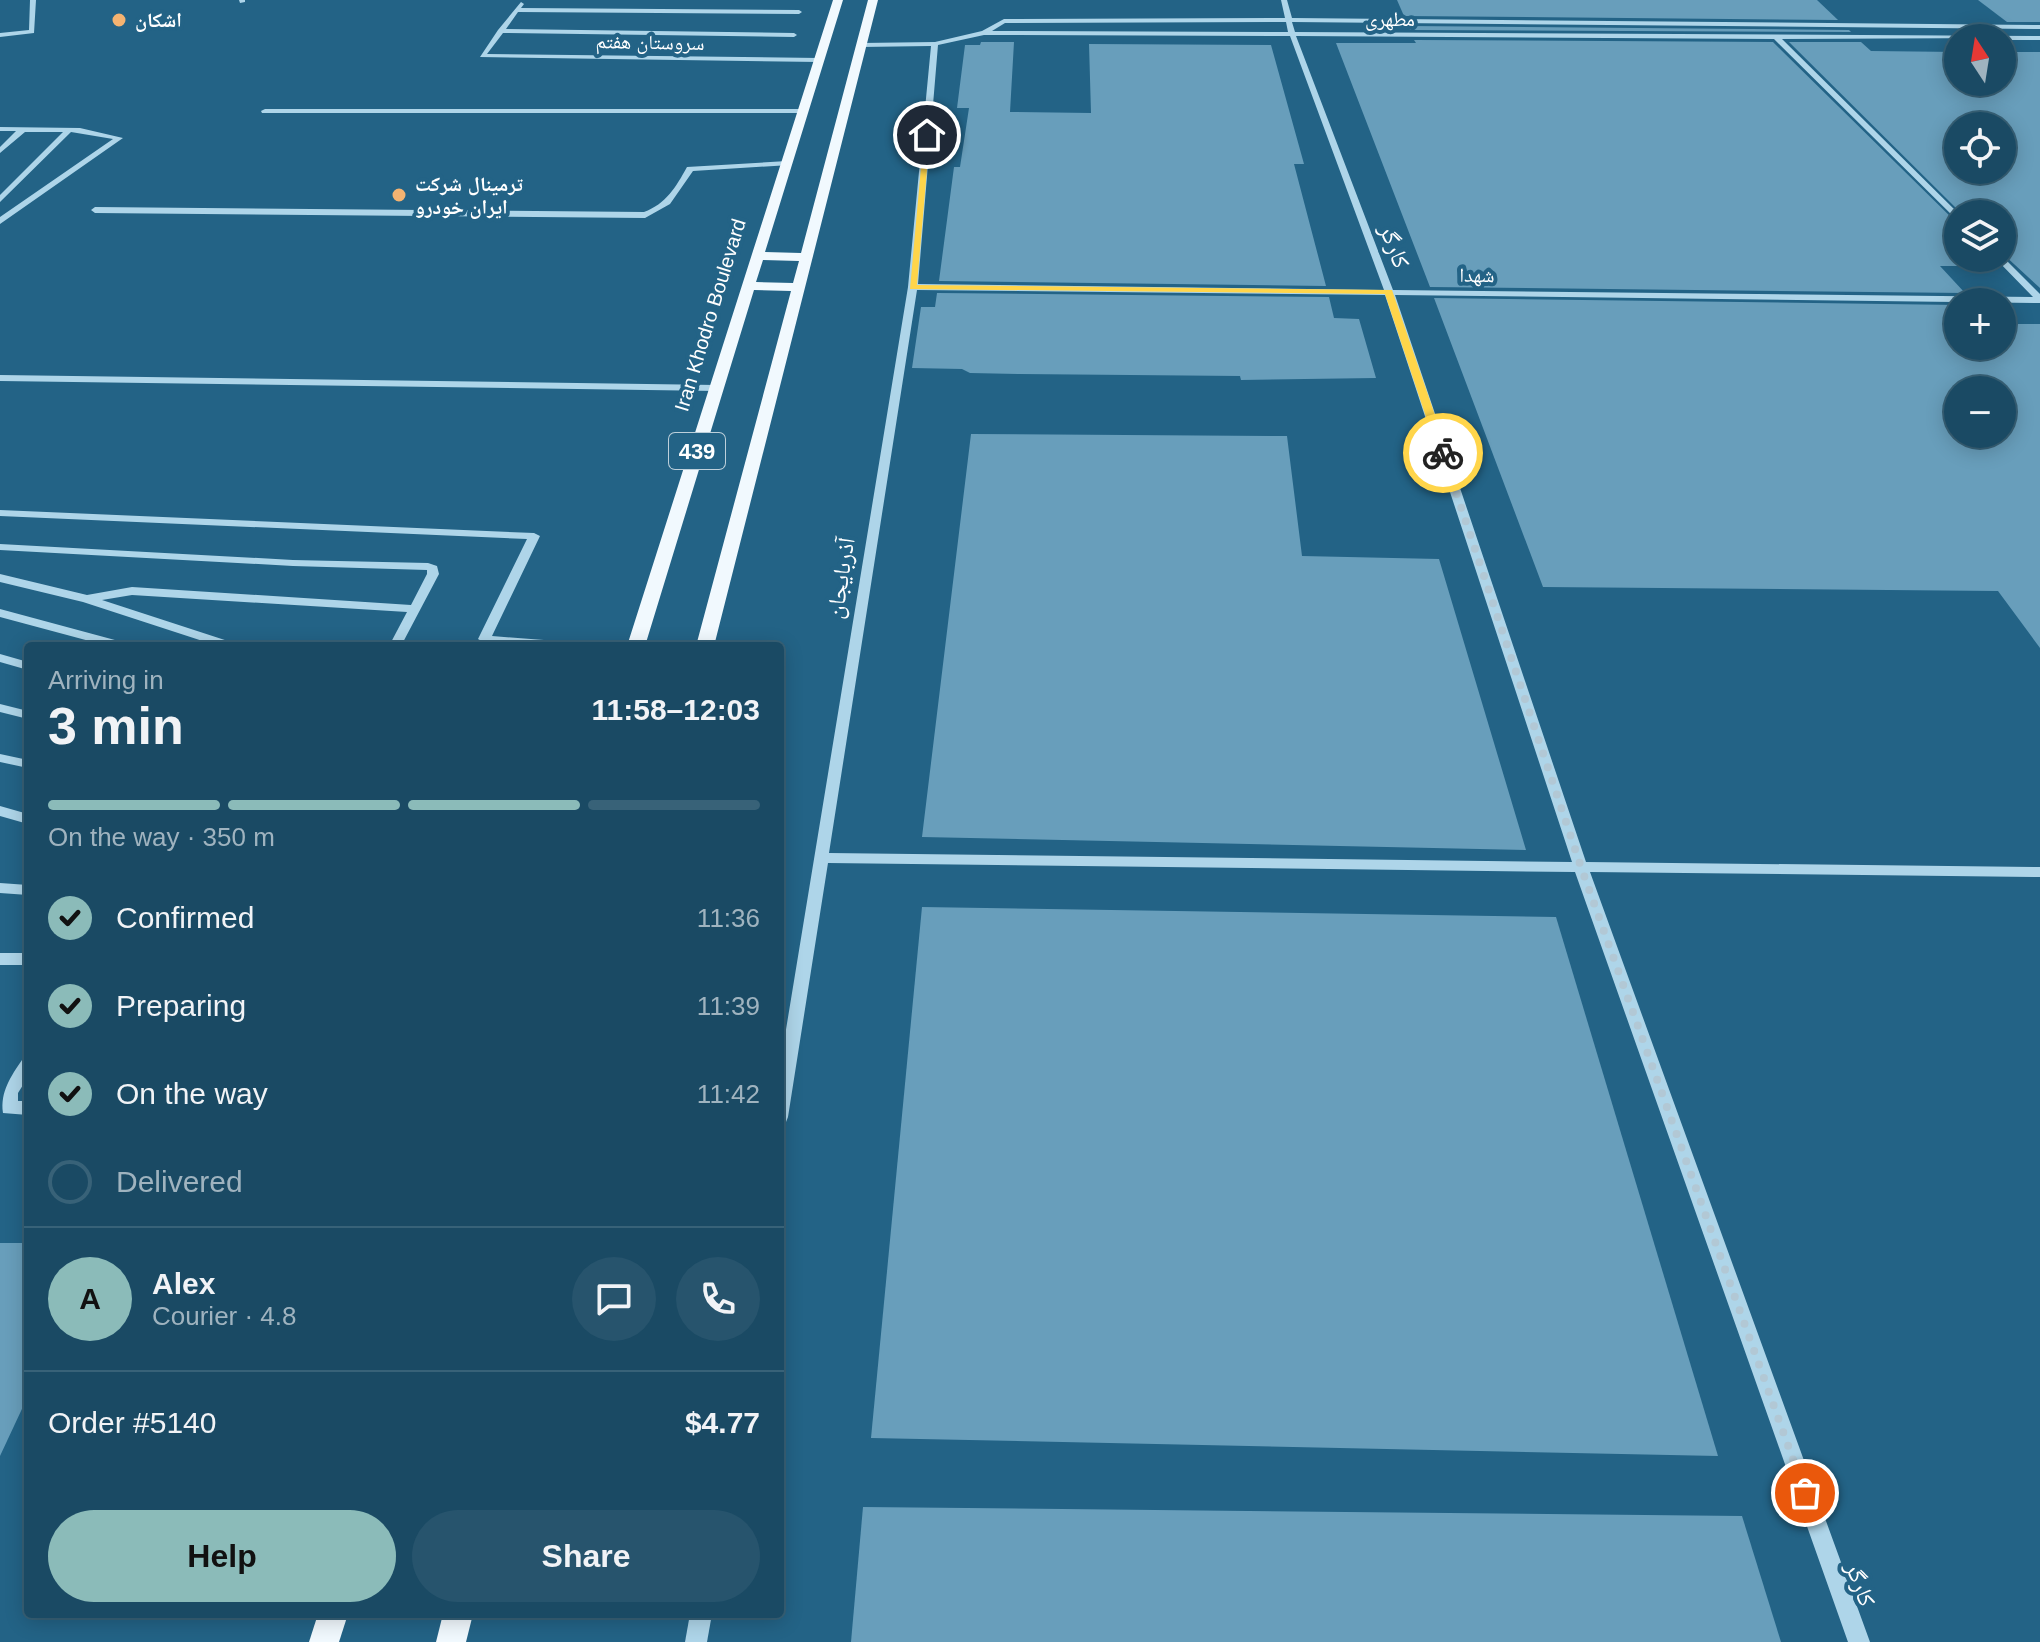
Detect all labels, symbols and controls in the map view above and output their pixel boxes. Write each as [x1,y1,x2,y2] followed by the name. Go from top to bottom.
[1365,8,1415,31] street label: مطهری
[135,9,182,32] place label: اشکان
[110,11,128,29] marker: اشکان
[1944,24,2016,96] north arrow
[1944,24,2016,448] map controls
[595,30,705,57] street label: سروستان هفتم
[893,101,961,169] pin
[1944,112,2016,184] button: locate
[905,113,949,157] icon: home
[415,173,524,219] place label: ترمینال شرکت ایران خودرو
[390,186,408,204] marker: ترمینال شرکت ایران خودرو
[1944,200,2016,272] button: layers
[670,216,750,414] street label: Iran Khodro Boulevard
[1374,219,1416,272] street label: کارگر
[1459,264,1495,287] street label: شهدا
[1944,288,2016,360] button: +
[1944,376,2016,448] button: −
[1403,413,1483,493] courier
[1421,431,1465,475] icon: bike
[669,433,725,469] road number: 439
[820,535,861,621] street label: آذربایجان
[48,665,164,695] text: Arriving in
[592,693,760,726] text: 11:58–12:03
[48,697,184,755] text: 3 min
[48,822,275,852] text: On the way · 350 m
[48,896,92,940] icon: check
[116,901,254,934] text: Confirmed
[697,903,760,933] text: 11:36
[48,984,92,1028] icon: check
[116,989,246,1022] text: Preparing
[697,991,760,1021] text: 11:39
[48,1072,92,1116] icon: check
[116,1077,268,1110] text: On the way
[697,1079,760,1109] text: 11:42
[116,1165,243,1198] text: Delivered
[572,1257,656,1341] button: chat
[676,1257,760,1341] button: phone
[152,1267,215,1300] text: Alex
[79,1282,101,1315] text: A
[152,1301,297,1331] text: Courier · 4.8
[48,1406,216,1439] text: Order #5140
[685,1406,760,1439] text: $4.77
[1771,1459,1839,1527] pin
[1783,1471,1827,1515] icon: bag
[48,1510,396,1602] button: Help
[412,1510,760,1602] button: Share
[1840,1557,1881,1610] street label: کارگر

